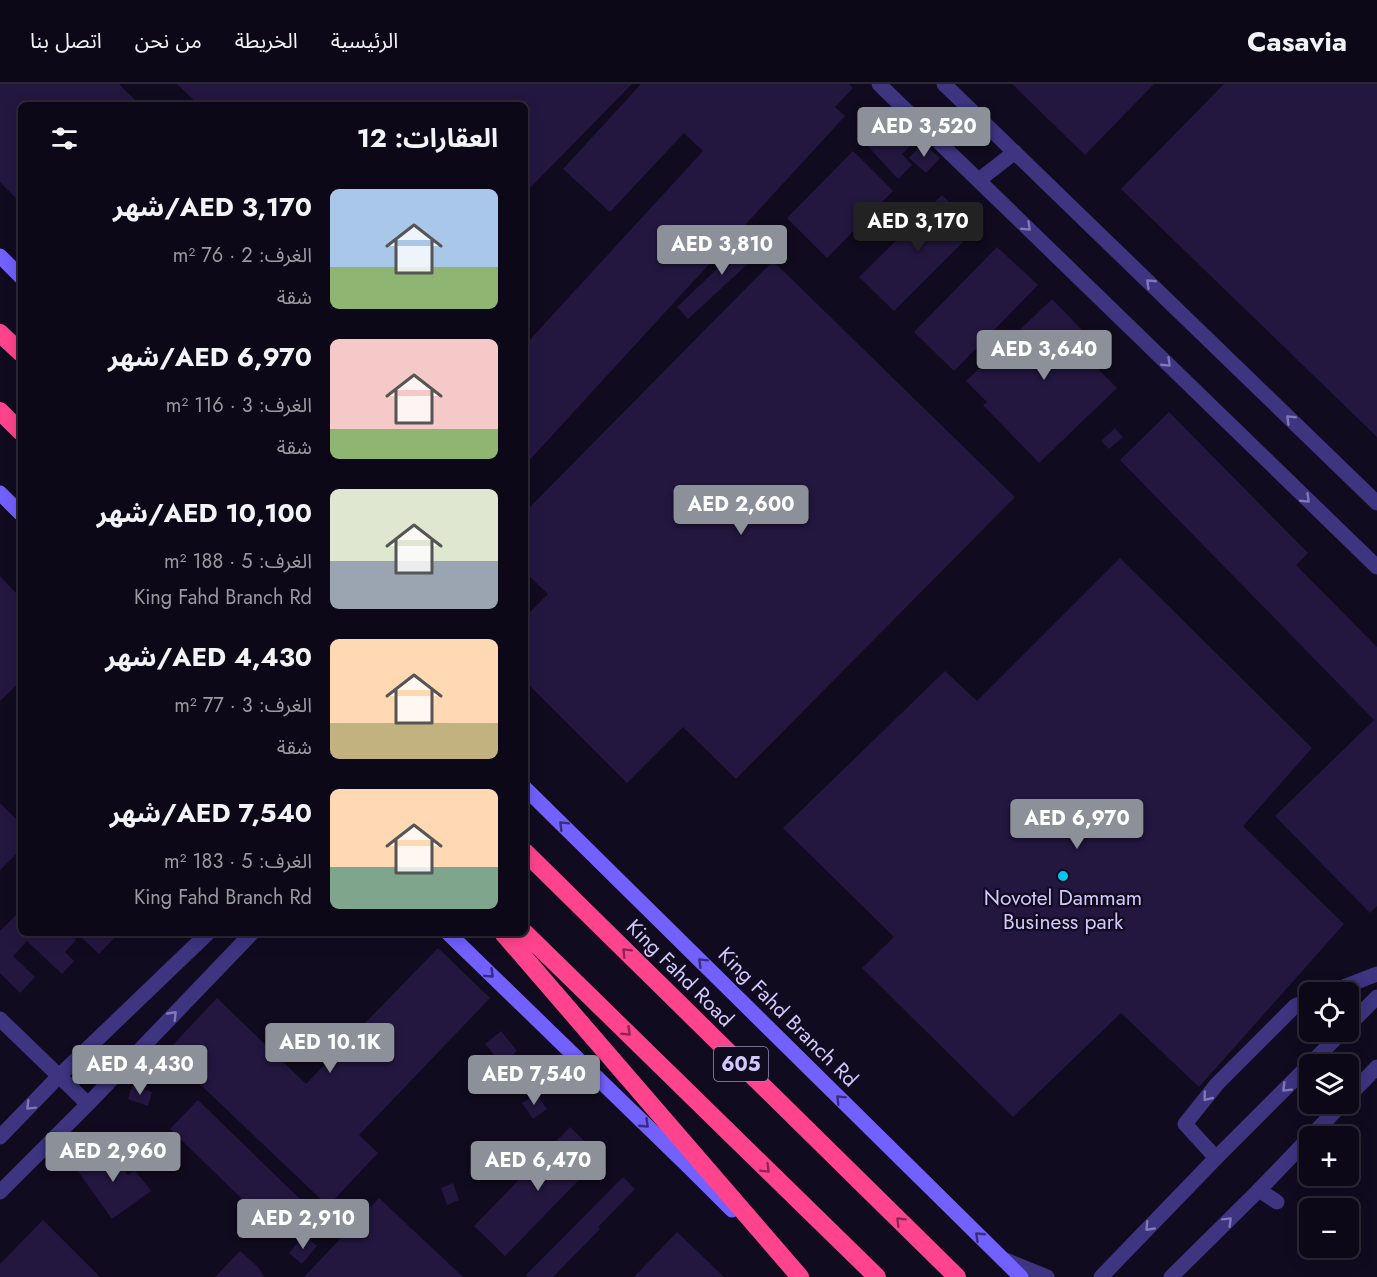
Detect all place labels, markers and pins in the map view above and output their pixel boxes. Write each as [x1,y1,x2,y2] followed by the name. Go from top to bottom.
[855,107,993,158] pin: AED 3,520
[849,202,987,253] pin: AED 3,170
[653,225,791,276] pin: AED 3,810
[975,330,1113,381] pin: AED 3,640
[672,485,810,536] pin: AED 2,600
[1008,799,1146,850] pin: AED 6,970
[1056,869,1070,883] marker: Novotel Dammam Business park
[984,883,1142,937] place label: Novotel Dammam Business park
[261,1023,399,1074] pin: AED 10.1K
[71,1045,209,1096] pin: AED 4,430
[465,1055,603,1106] pin: AED 7,540
[44,1132,182,1183] pin: AED 2,960
[469,1141,607,1192] pin: AED 6,470
[234,1199,372,1250] pin: AED 2,910

